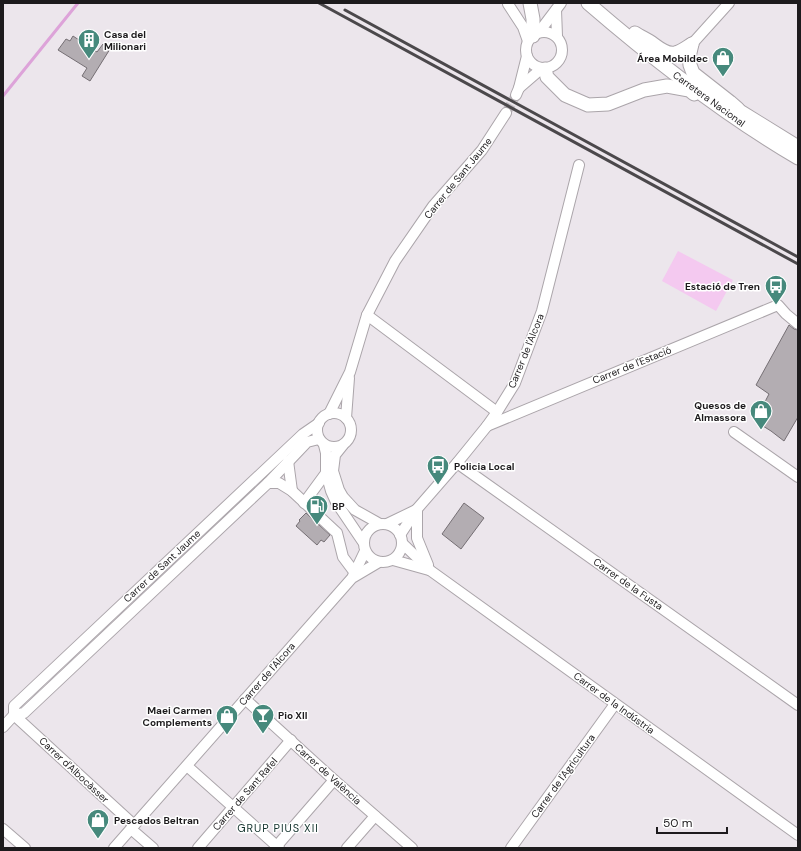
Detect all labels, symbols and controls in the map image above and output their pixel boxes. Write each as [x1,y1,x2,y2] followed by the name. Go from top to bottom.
[76,27,102,60] building icon: Casa del Milionari
[104,28,146,53] place label: Casa del Milionari
[710,45,736,78] shop icon: Área Mobildec
[637,52,708,65] place label: Área Mobildec
[670,68,748,130] street label: Carretera Nacional
[421,134,495,221] street label: Carrer de Sant Jaume
[763,273,789,306] bus stop icon: Estació de Tren
[685,280,760,293] place label: Estació de Tren
[505,312,547,390] street label: Carrer de l'Alcora
[591,343,674,387] street label: Carrer de l'Estació
[748,398,774,431] shop icon: Quesos de Almassora
[694,399,746,424] place label: Quesos de Almassora
[425,453,451,486] bus stop icon: Policia Local
[454,460,515,473] place label: Policia Local
[304,493,330,526] fuel station icon: BP
[332,500,345,513] place label: BP
[121,527,204,605] street label: Carrer de Sant Jaume
[591,555,665,613] street label: Carrer de la Fusta
[236,640,298,708] street label: Carrer de l'Alcora
[571,669,657,737] street label: Carrer de la Indústria
[250,702,276,735] bar icon: Pio XII
[214,703,240,736] shop icon: Maei Carmen Complements
[143,704,212,729] place label: Maei Carmen Complements
[278,709,308,722] place label: Pio XII
[528,732,598,820] street label: Carrer de l'Agricultura
[36,734,112,806] street label: Carrer d'Albocàsser
[292,741,364,807] street label: Carrer de València
[210,755,280,833] street label: Carrer de Sant Rafel
[85,807,111,840] shop icon: Pescados Beltran
[657,809,727,835] scale bar
[114,814,199,827] place label: Pescados Beltran
[663,815,692,831] text: 50 m
[237,821,319,835] district label: GRUP PIUS XII

